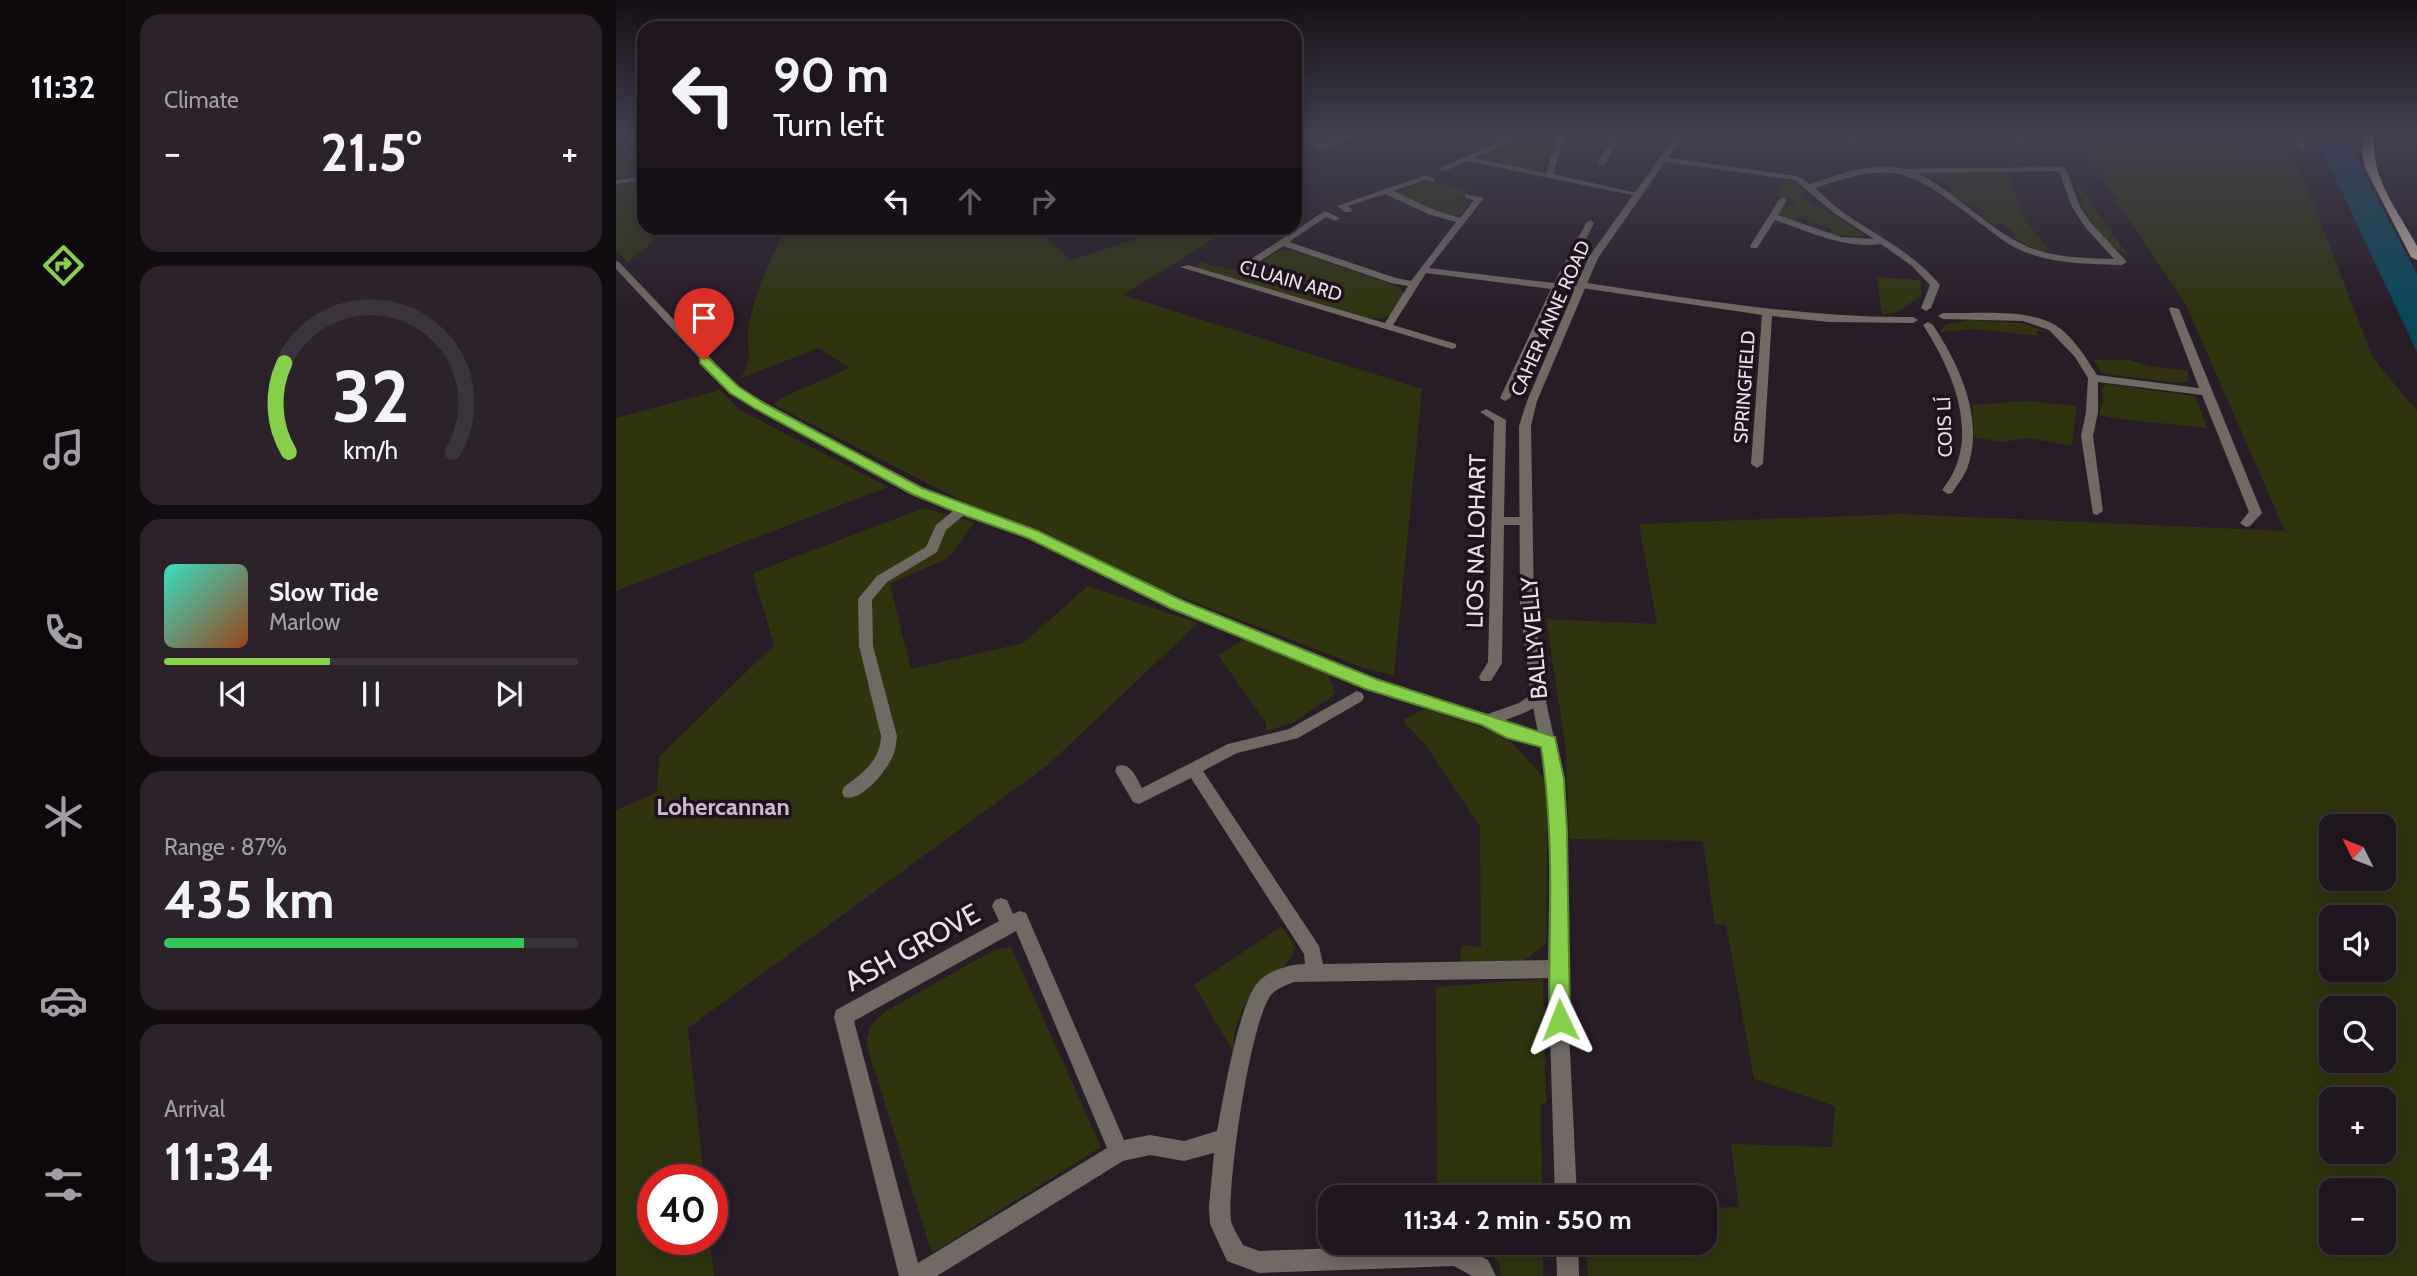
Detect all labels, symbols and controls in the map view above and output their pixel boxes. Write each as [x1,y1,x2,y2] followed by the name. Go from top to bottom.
[773,45,889,104] text: 90 m
[658,49,749,140] icon: left
[31,67,95,106] text: 11:32
[164,86,239,114] text: Climate
[773,105,884,144] text: Turn left
[320,121,422,184] text: 21.5°
[164,129,181,176] text: −
[561,129,578,176] text: +
[878,182,916,220] icon: left
[951,182,989,220] icon: ahead
[1024,182,1062,220] icon: right
[1506,237,1595,399] street label: CAHER ANNE ROAD
[39,241,88,290] icon: directions
[1237,255,1345,306] street label: CLUAIN ARD
[674,288,734,360] pin
[685,299,723,337] icon: arrive
[1729,330,1760,444] street label: SPRINGFIELD
[332,352,410,440] text: 32
[1931,396,1957,458] street label: COIS LÍ
[39,425,88,474] icon: music
[344,434,398,464] text: km/h
[1460,454,1492,628] street label: LIOS NA LOHART
[1515,575,1553,700] street label: BALLYVELLY
[269,576,379,608] text: Slow Tide
[39,608,88,657] icon: phone
[269,608,340,636] text: Marlow
[214,675,252,713] icon: previous
[352,675,390,713] icon: pause
[490,675,528,713] icon: next
[39,792,88,841] icon: climate
[656,792,790,821] district label: Lohercannan
[2319,814,2396,891] north arrow
[2319,814,2396,1255] map controls
[164,833,287,861] text: Range · 87%
[164,868,334,931] text: 435 km
[839,896,985,998] street label: ASH GROVE
[2319,905,2396,982] button: sound
[39,976,88,1025] icon: car
[1523,983,1597,1057] position arrow
[2319,996,2396,1073] button: search
[2319,1087,2396,1164] button: +
[164,1095,225,1123] text: Arrival
[164,1130,274,1193] text: 11:34
[39,1160,88,1209] icon: filters
[637,1164,728,1255] speed limit sign: 40
[2319,1178,2396,1255] button: −
[1403,1204,1632,1236] text: 11:34 · 2 min · 550 m

